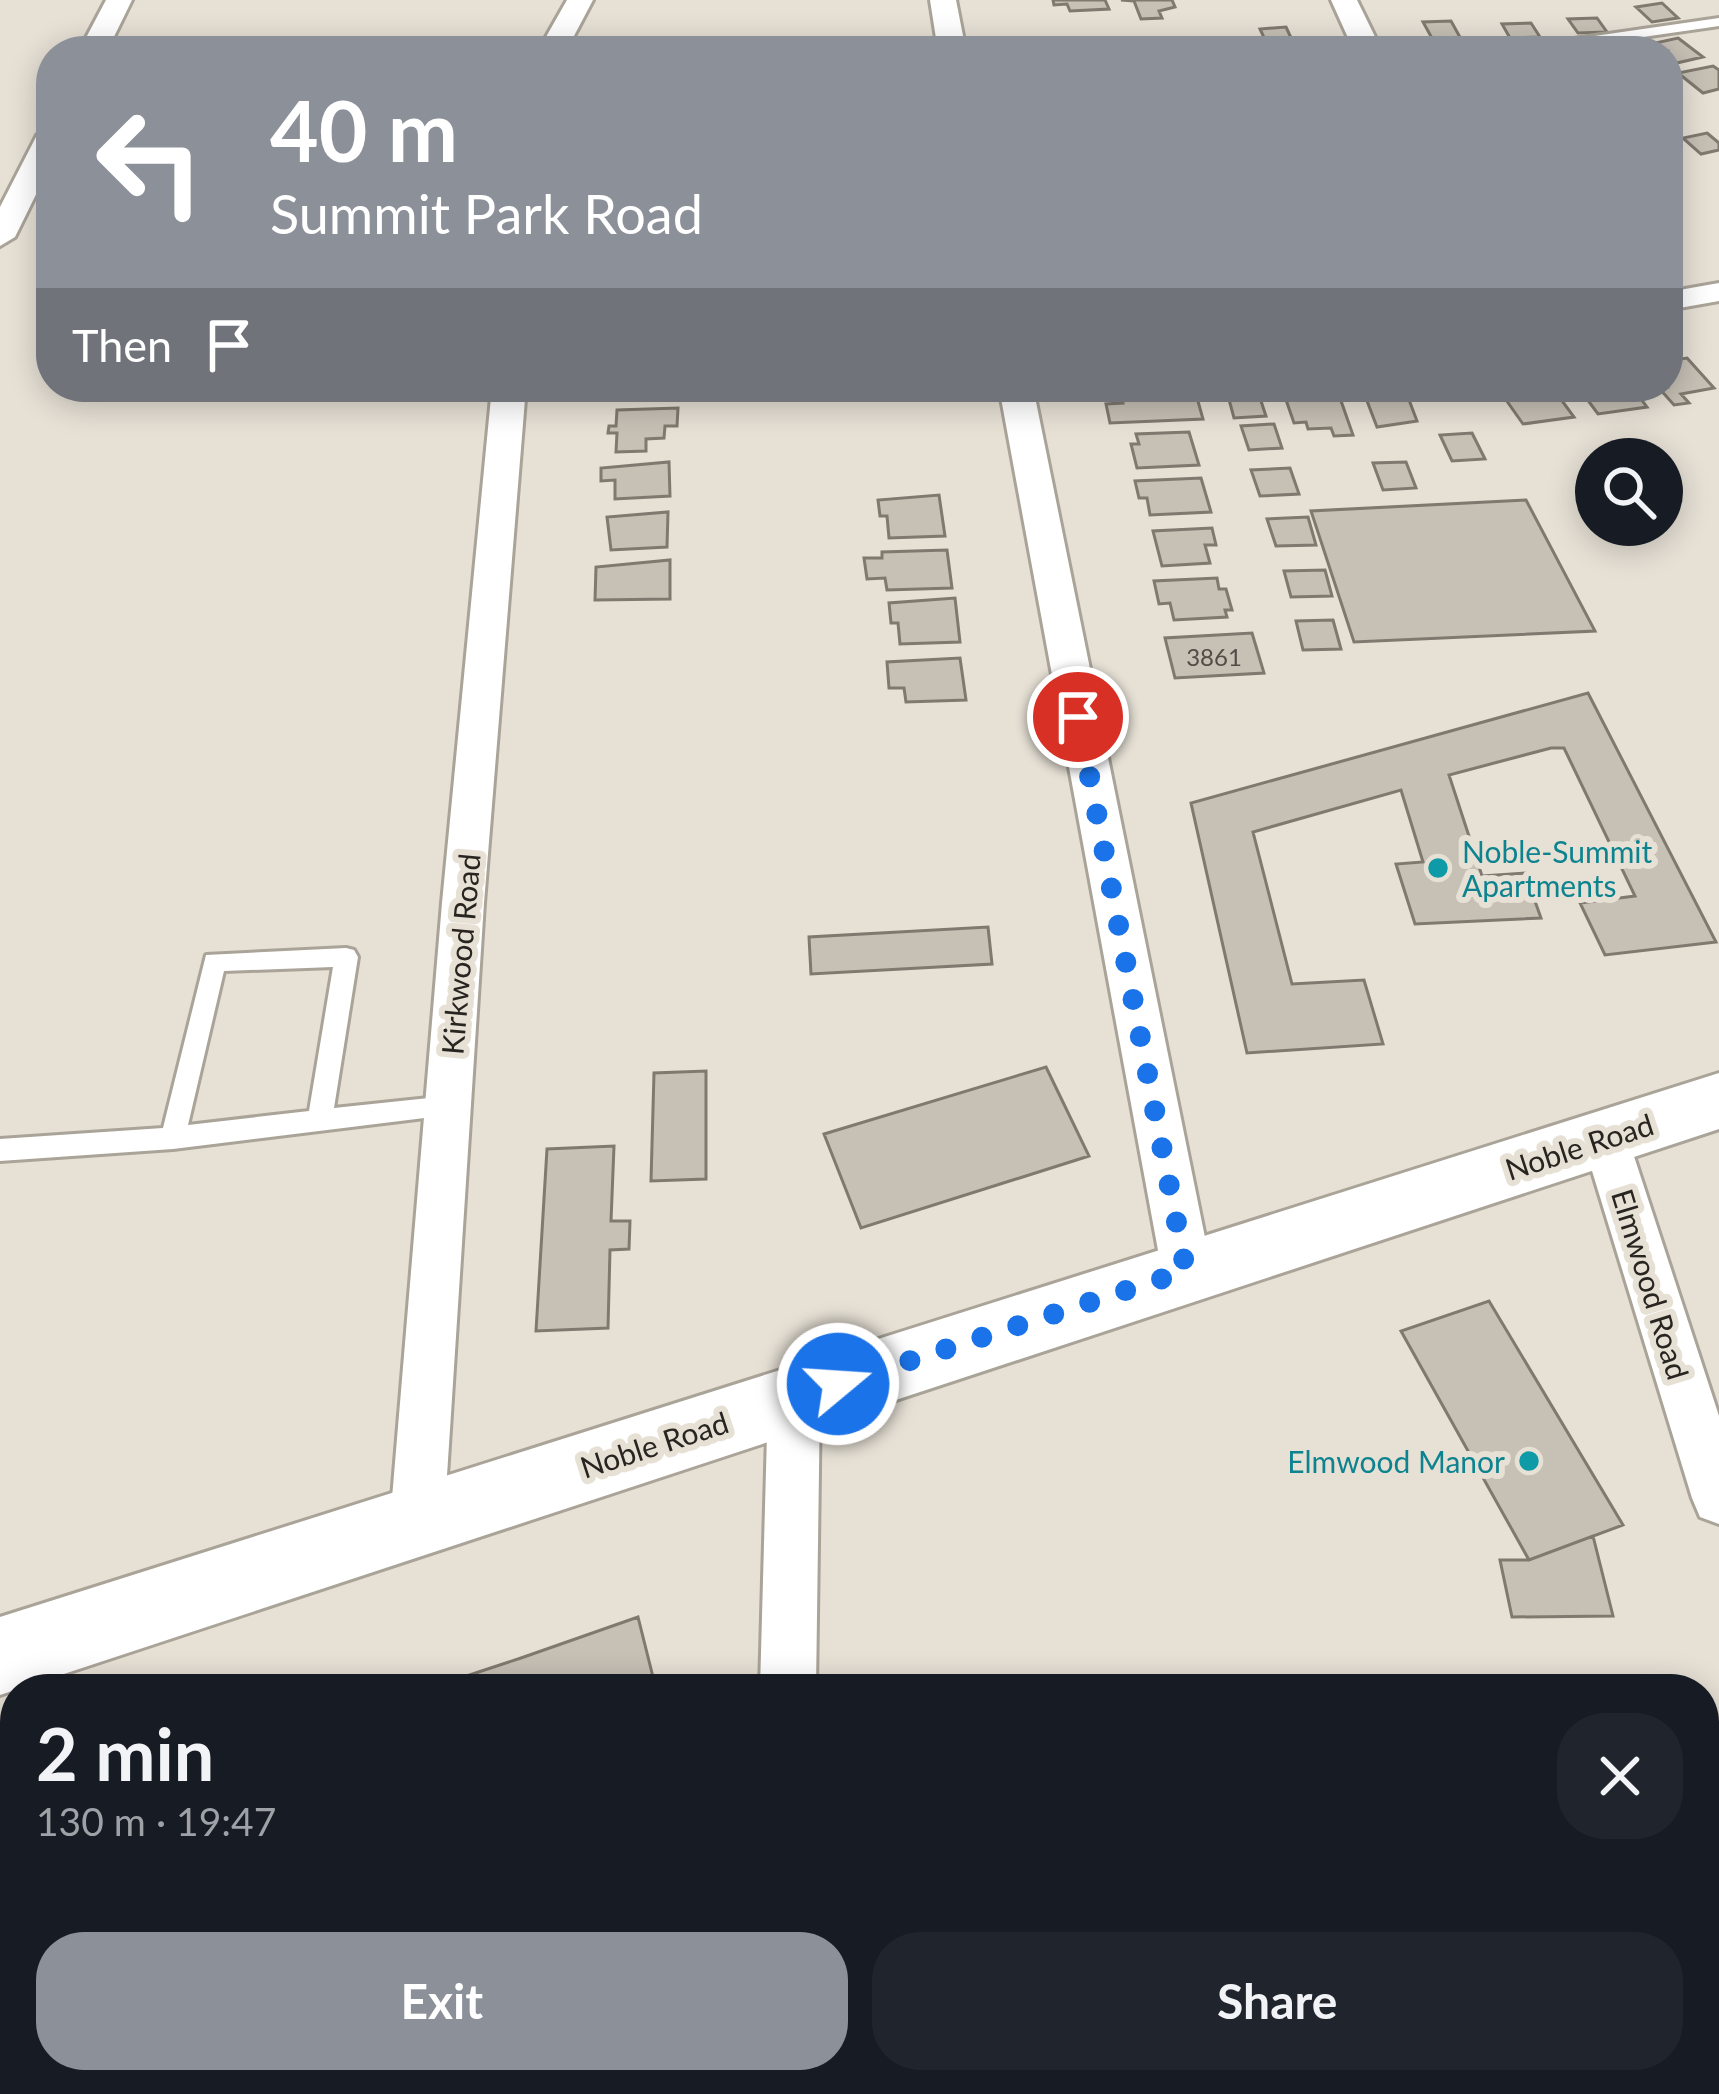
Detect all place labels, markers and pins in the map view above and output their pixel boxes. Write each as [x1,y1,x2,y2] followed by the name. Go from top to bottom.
[1027,666,1129,768] pin
[1462,833,1653,903] place label: Noble-Summit Apartments
[1425,855,1451,881] marker: Noble-Summit Apartments
[1287,1443,1505,1479] place label: Elmwood Manor
[1516,1448,1542,1474] marker: Elmwood Manor

